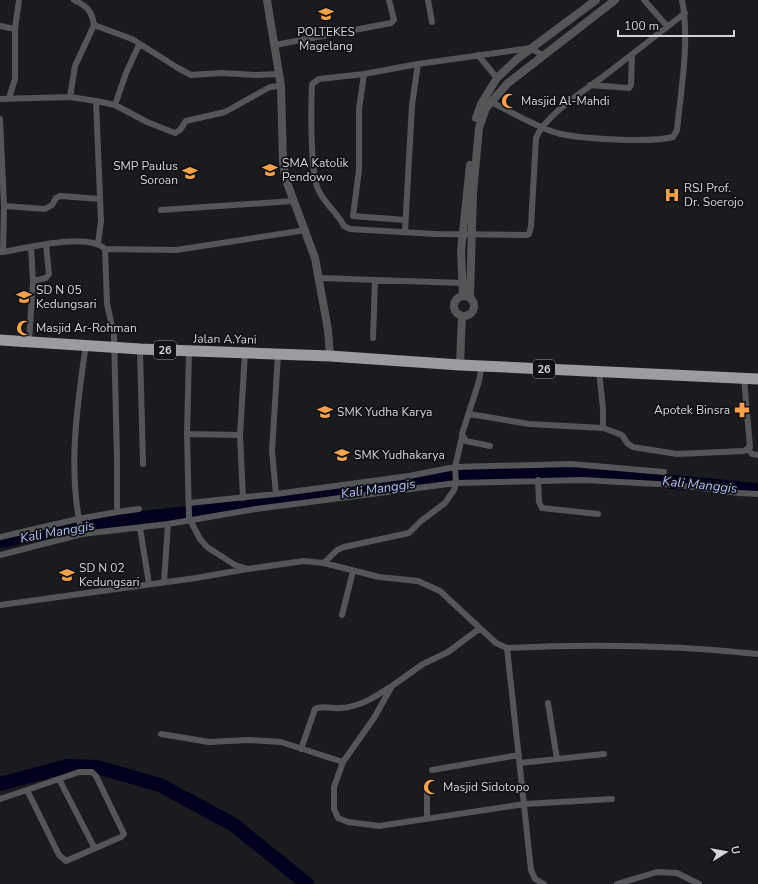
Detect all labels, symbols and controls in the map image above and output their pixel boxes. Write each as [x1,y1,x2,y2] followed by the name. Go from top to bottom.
[317,5,335,23] school or university icon: POLTEKES Magelang
[618,12,734,38] scale bar
[624,18,659,34] text: 100 m
[297,24,355,54] place label: POLTEKES Magelang
[500,92,518,110] mosque icon: Masjid Al-Mahdi
[521,93,610,109] place label: Masjid Al-Mahdi
[282,155,349,185] place label: SMA Katolik Pendowo
[113,158,178,188] place label: SMP Paulus Soroan
[261,161,279,179] school or university icon: SMA Katolik Pendowo
[181,164,199,182] school or university icon: SMP Paulus Soroan
[684,180,744,210] place label: RSJ Prof. Dr. Soerojo
[663,186,681,204] hospital icon: RSJ Prof. Dr. Soerojo
[36,282,97,312] place label: SD N 05 Kedungsari
[15,288,33,306] school or university icon: SD N 05 Kedungsari
[15,319,33,337] mosque icon: Masjid Ar-Rohman
[36,320,137,336] place label: Masjid Ar-Rohman
[192,330,257,348] street label: Jalan A.Yani
[154,341,176,359] road number: 26
[533,360,555,378] road number: 26
[733,401,751,419] pharmacy icon: Apotek Binsra
[654,402,730,418] place label: Apotek Binsra
[316,403,334,421] school or university icon: SMK Yudha Karya
[337,404,432,420] place label: SMK Yudha Karya
[333,446,351,464] school or university icon: SMK Yudhakarya
[354,447,445,463] place label: SMK Yudhakarya
[662,472,738,498] water label: Kali Manggis
[340,475,417,503] water label: Kali Manggis
[19,517,96,547] water label: Kali Manggis
[79,560,140,590] place label: SD N 02 Kedungsari
[58,566,76,584] school or university icon: SD N 02 Kedungsari
[422,778,440,796] mosque icon: Masjid Sidotopo
[443,779,530,795] place label: Masjid Sidotopo
[706,832,746,872] north arrow
[727,845,743,856] text: U

